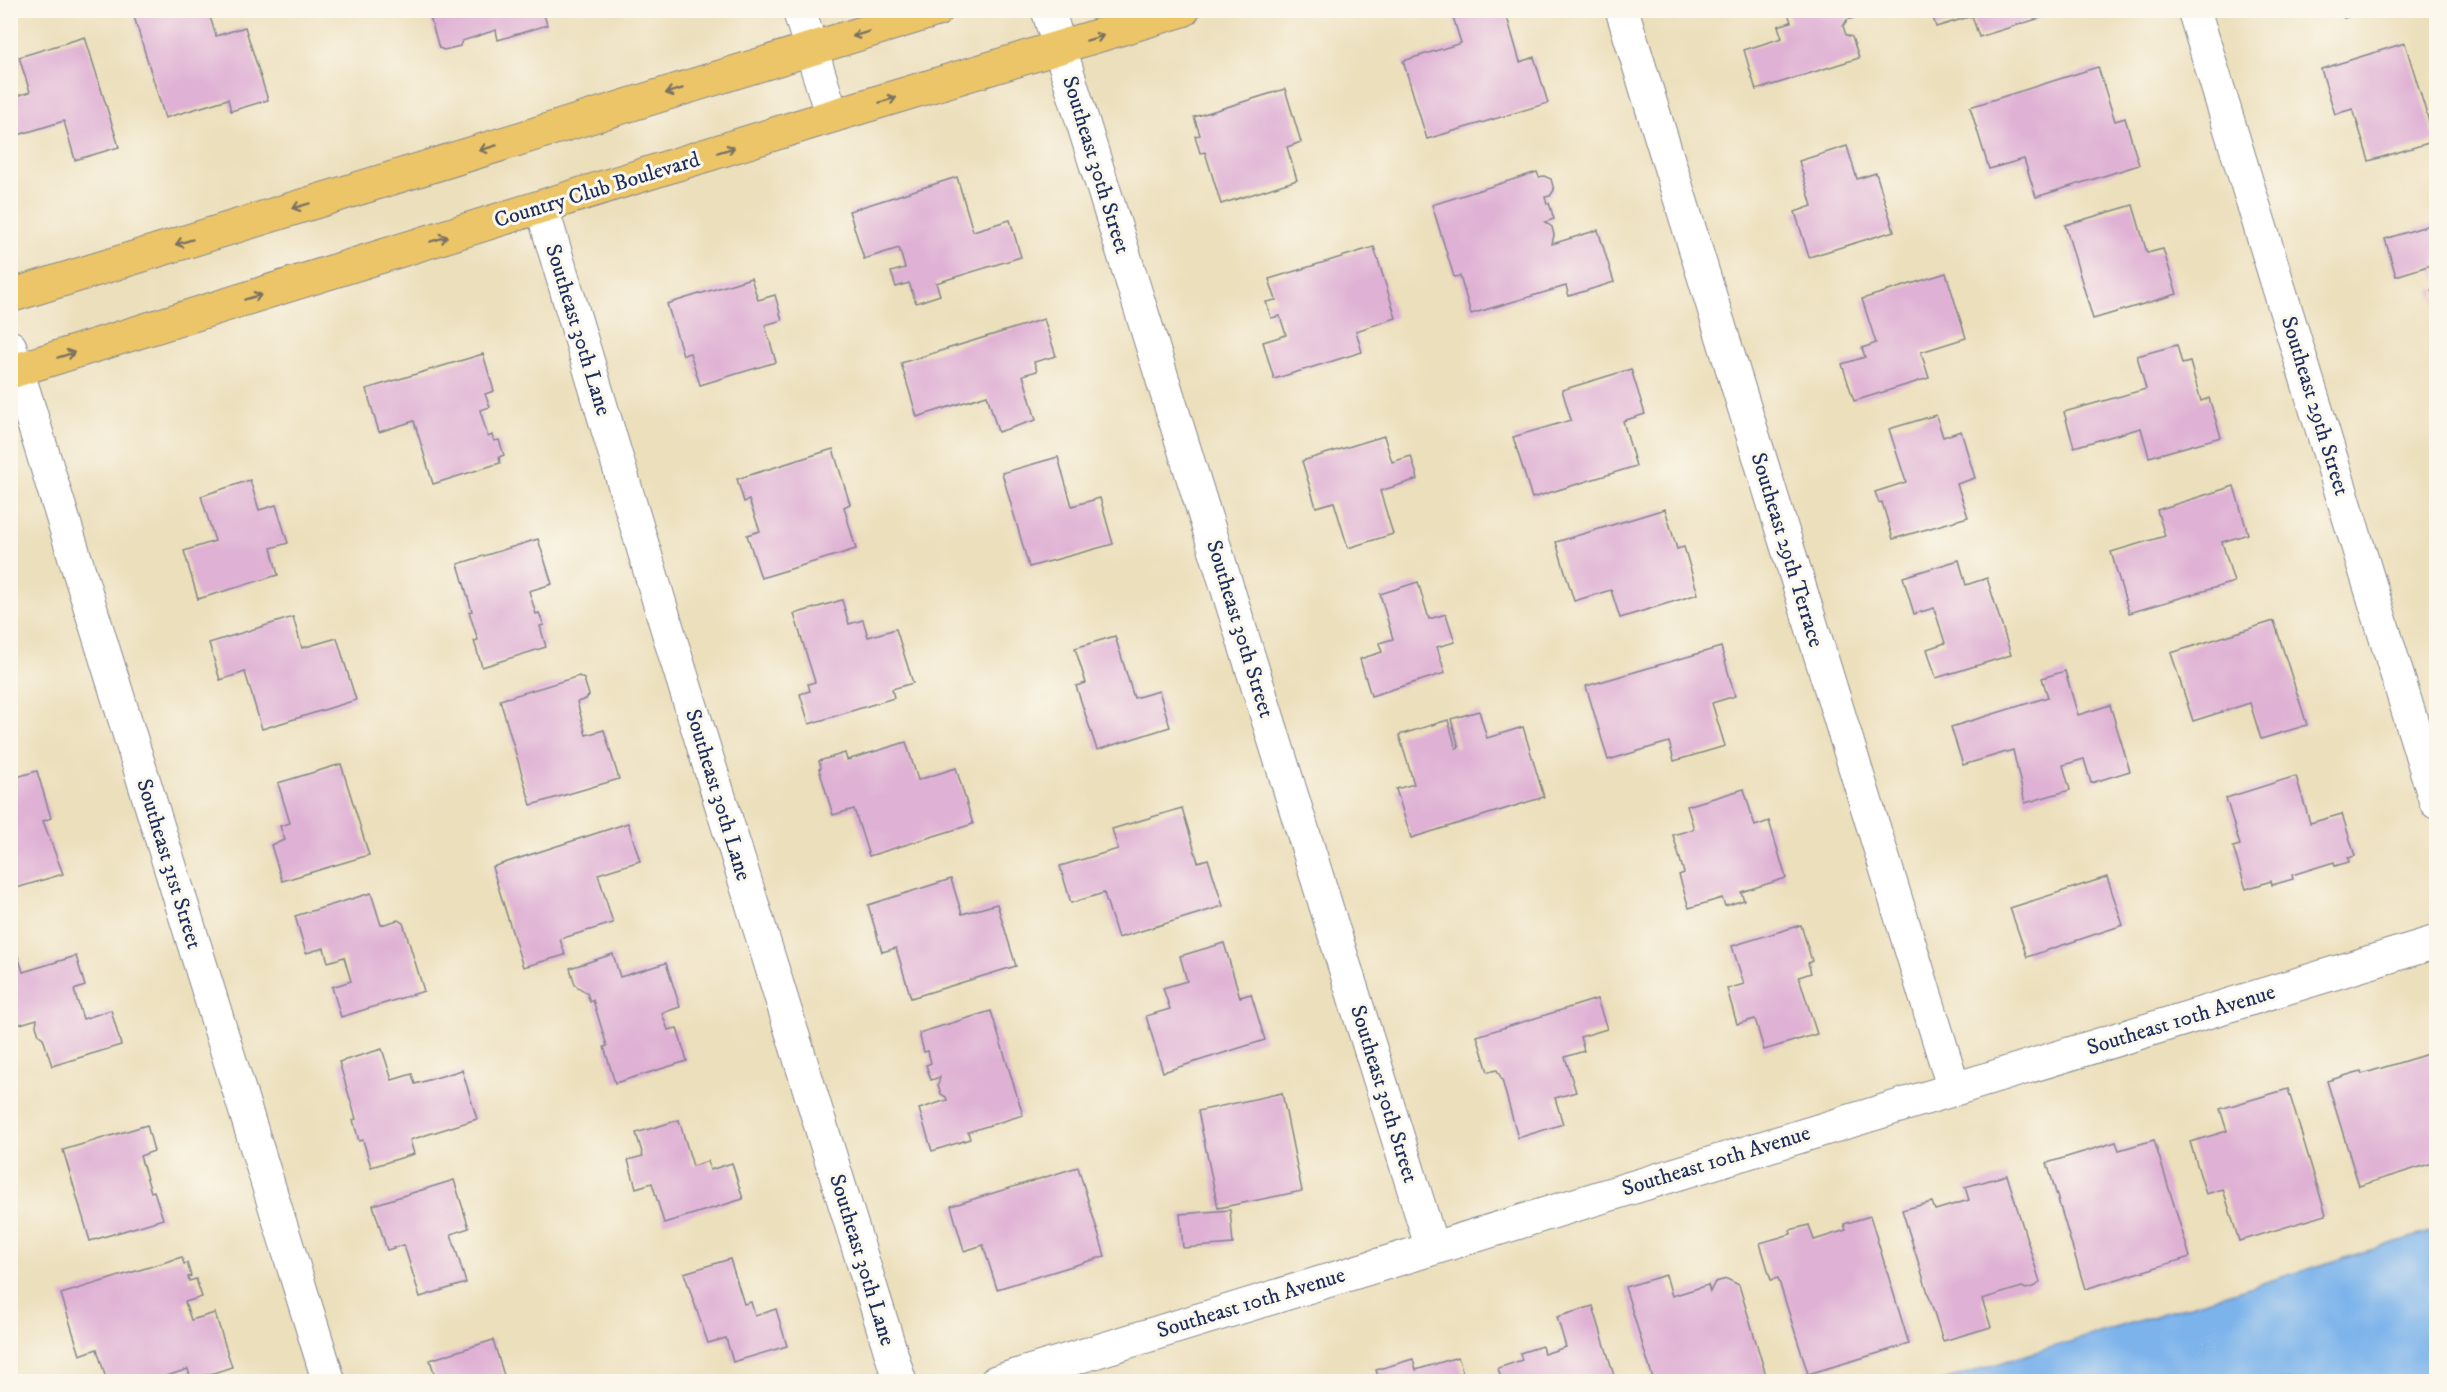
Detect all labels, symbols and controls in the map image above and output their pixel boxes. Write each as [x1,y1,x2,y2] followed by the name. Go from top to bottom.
[852,29,871,40] one-way arrow
[1085,32,1104,43] one-way arrow
[1056,73,1136,257] street label: Southeast 30th Street
[665,86,684,97] one-way arrow
[878,94,897,105] one-way arrow
[479,143,498,154] one-way arrow
[716,144,735,155] one-way arrow
[491,146,703,234] street label: Country Club Boulevard
[292,201,311,212] one-way arrow
[429,233,448,244] one-way arrow
[175,237,194,248] one-way arrow
[539,241,617,419] street label: Southeast 30th Lane
[243,291,262,302] one-way arrow
[2275,313,2355,499] street label: Southeast 29th Street
[56,348,75,359] one-way arrow
[1745,450,1829,650] street label: Southeast 29th Terrace
[1200,537,1280,721] street label: Southeast 30th Street
[679,706,757,884] street label: Southeast 30th Lane
[130,776,208,952] street label: Southeast 31st Street
[2084,979,2278,1061] street label: Southeast 10th Avenue
[1344,1002,1424,1186] street label: Southeast 30th Street
[1619,1120,1813,1202] street label: Southeast 10th Avenue
[823,1171,901,1349] street label: Southeast 30th Lane
[1154,1262,1348,1344] street label: Southeast 10th Avenue

